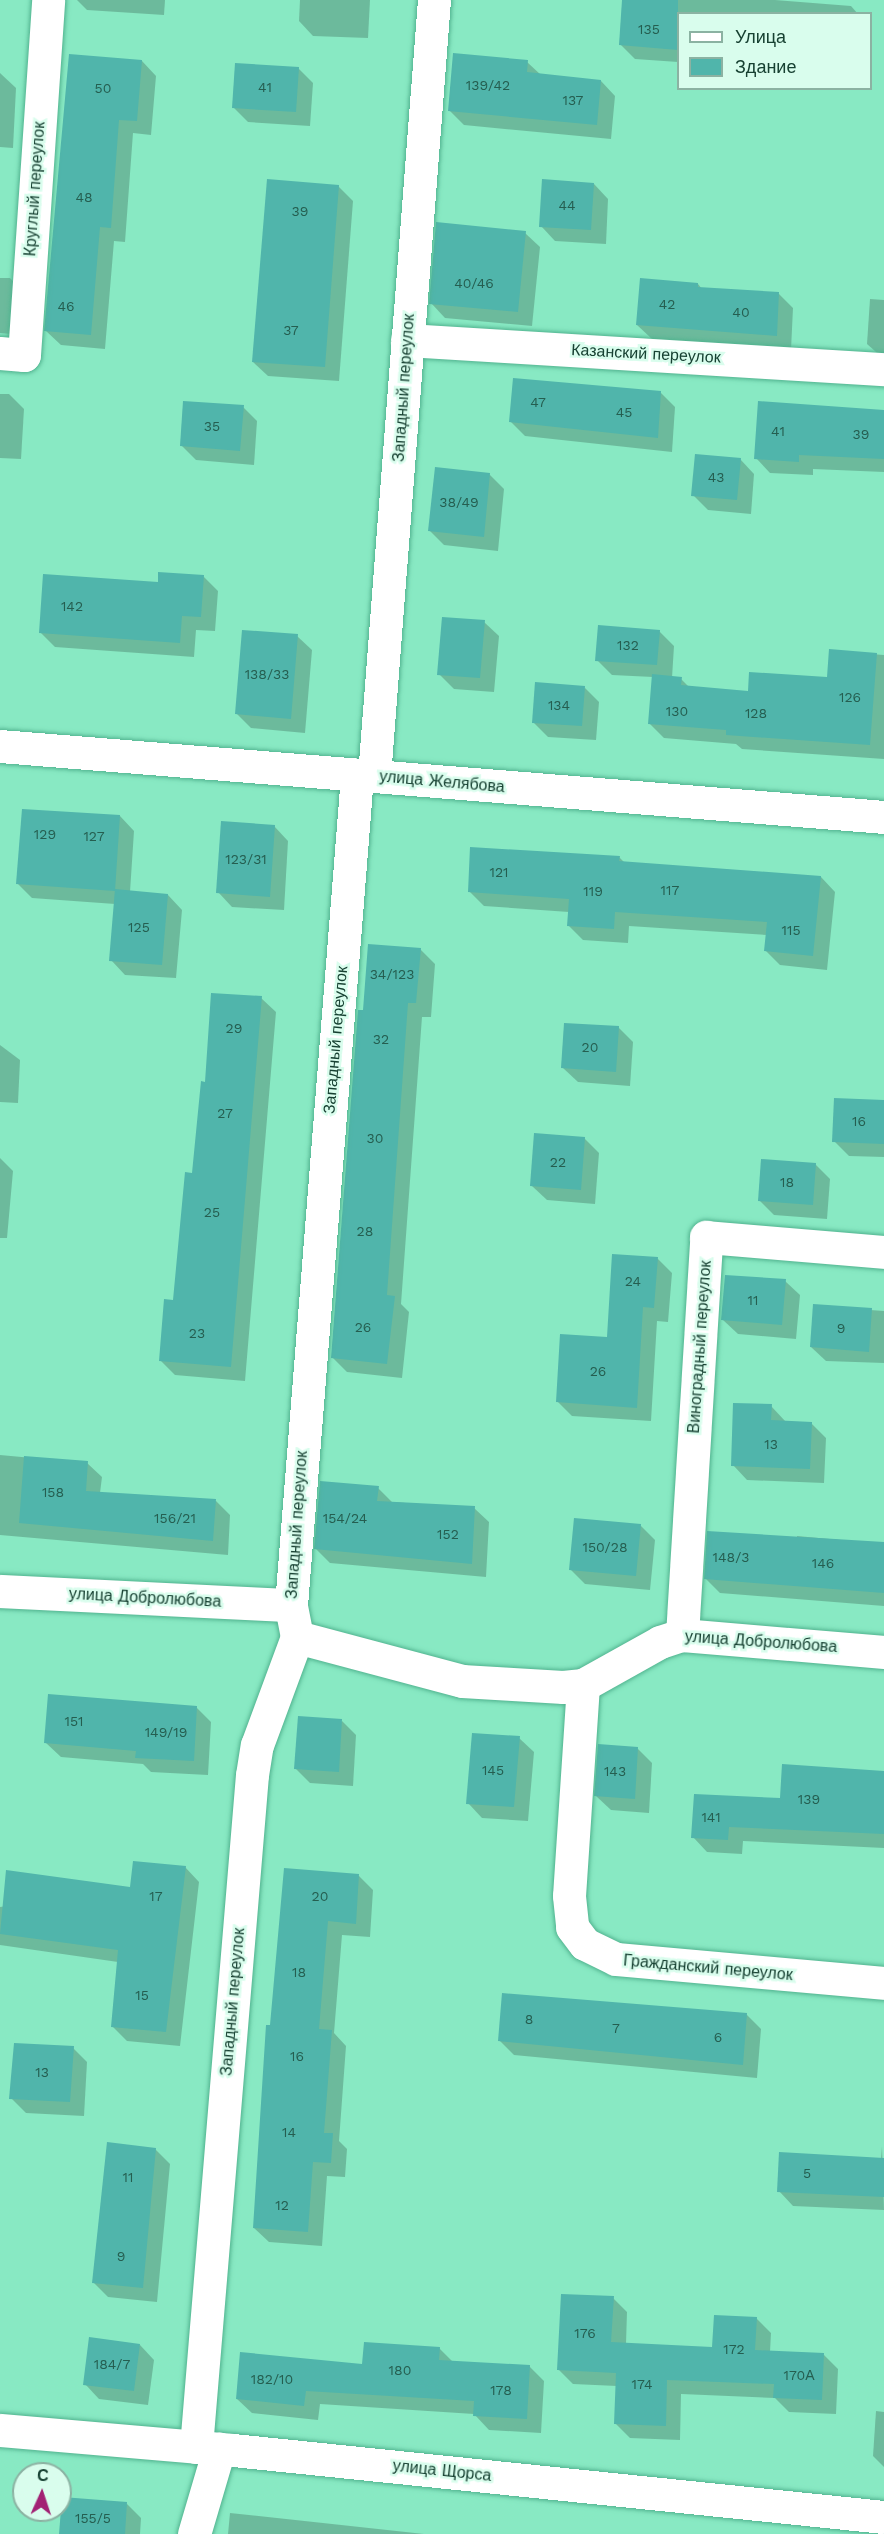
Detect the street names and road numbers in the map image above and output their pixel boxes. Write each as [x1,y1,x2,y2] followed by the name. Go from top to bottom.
[21,121,49,257] street label: Круглый переулок
[389,313,419,463] street label: Западный переулок
[571,340,721,368] street label: Казанский переулок
[379,767,505,797] street label: улица Желябова
[320,965,352,1115] street label: Западный переулок
[684,1260,716,1434] street label: Виноградный переулок
[282,1450,312,1600] street label: Западный переулок
[68,1584,222,1612] street label: улица Добролюбова
[684,1627,838,1657] street label: улица Добролюбова
[217,1927,249,2077] street label: Западный переулок
[623,1951,793,1985] street label: Гражданский переулок
[392,2456,492,2486] street label: улица Щорса

